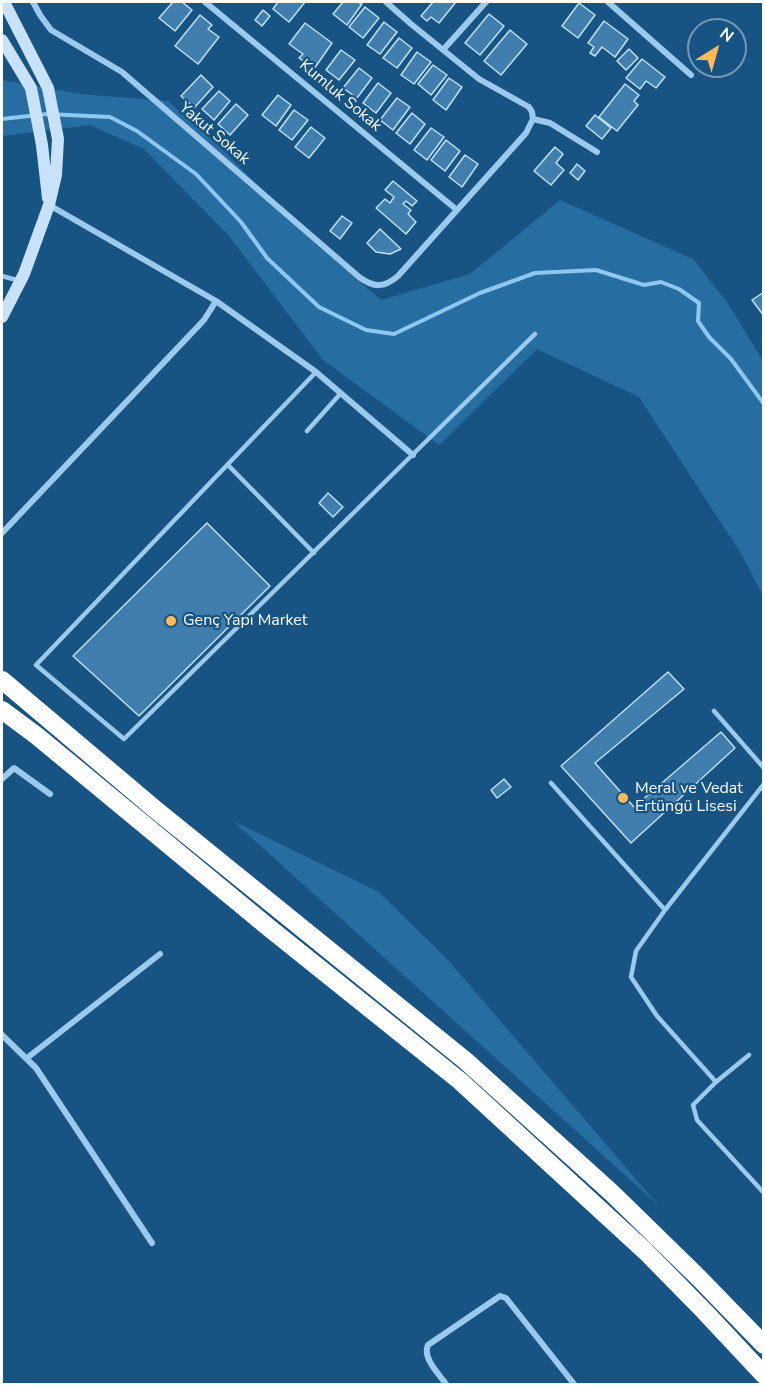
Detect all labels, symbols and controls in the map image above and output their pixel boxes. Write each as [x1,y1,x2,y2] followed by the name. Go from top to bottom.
[687,18,747,78] north arrow
[715,23,738,48] text: N
[295,56,385,136] street label: Kumluk Sokak
[175,99,253,169] street label: Yakut Sokak
[183,611,307,631] place label: Genç Yapı Market
[164,614,178,628] marker: Genç Yapı Market
[635,779,743,817] place label: Meral ve Vedat Ertüngü Lisesi
[616,791,630,805] marker: Meral ve Vedat Ertüngü Lisesi

